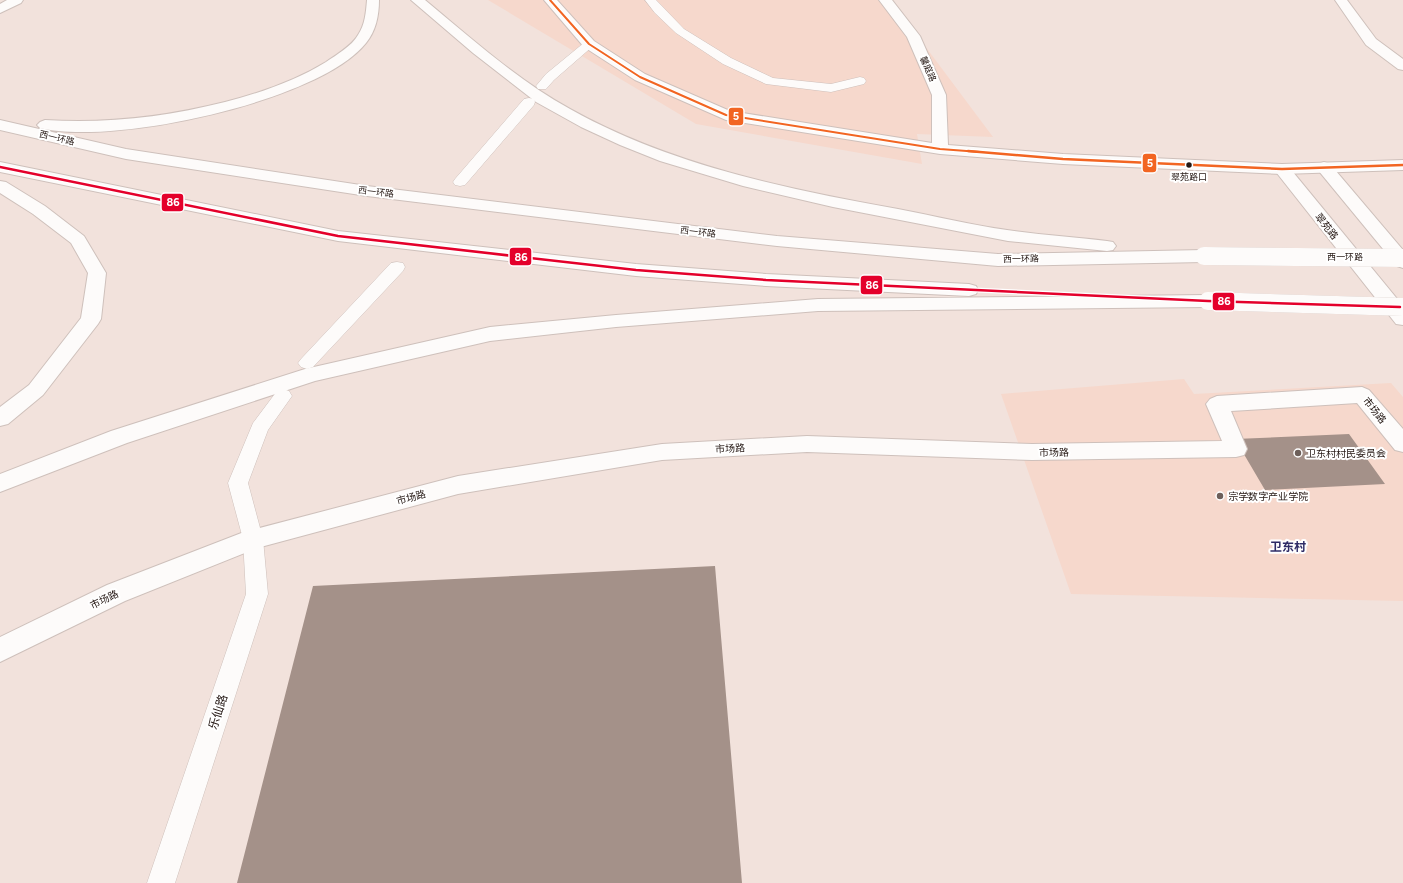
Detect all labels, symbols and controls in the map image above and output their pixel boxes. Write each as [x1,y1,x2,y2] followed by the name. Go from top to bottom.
[918,54,939,83] street label: 馨庭路
[728,107,744,126] line badge: 5
[733,110,739,123] text: 5
[38,128,76,147] street label: 西一环路
[1142,153,1157,173] line badge: 5
[1147,157,1153,170] text: 5
[1184,160,1194,170] marker: 翠苑路口
[1171,171,1207,182] place label: 翠苑路口
[358,184,395,199] street label: 西一环路
[161,193,184,212] line badge: 86
[166,196,180,209] text: 86
[1312,211,1341,242] street label: 翠苑路
[680,224,717,239] street label: 西一环路
[509,247,532,266] line badge: 86
[514,251,528,264] text: 86
[1327,251,1363,262] street label: 西一环路
[1003,253,1039,264] street label: 西一环路
[860,275,883,295] line badge: 86
[865,279,879,292] text: 86
[1212,292,1235,311] line badge: 86
[1217,295,1231,308] text: 86
[1360,395,1389,426] street label: 市场路
[715,441,745,456] street label: 市场路
[1039,446,1069,459] street label: 市场路
[1306,447,1386,460] place label: 卫东村村民委员会
[1293,448,1303,458] marker: 卫东村村民委员会
[395,487,427,508] street label: 市场路
[1228,490,1308,503] place label: 宗学数字产业学院
[1215,491,1225,501] marker: 宗学数字产业学院
[1270,540,1306,554] district label: 卫东村
[88,587,121,612] street label: 市场路
[206,693,230,731] street label: 乐仙路

